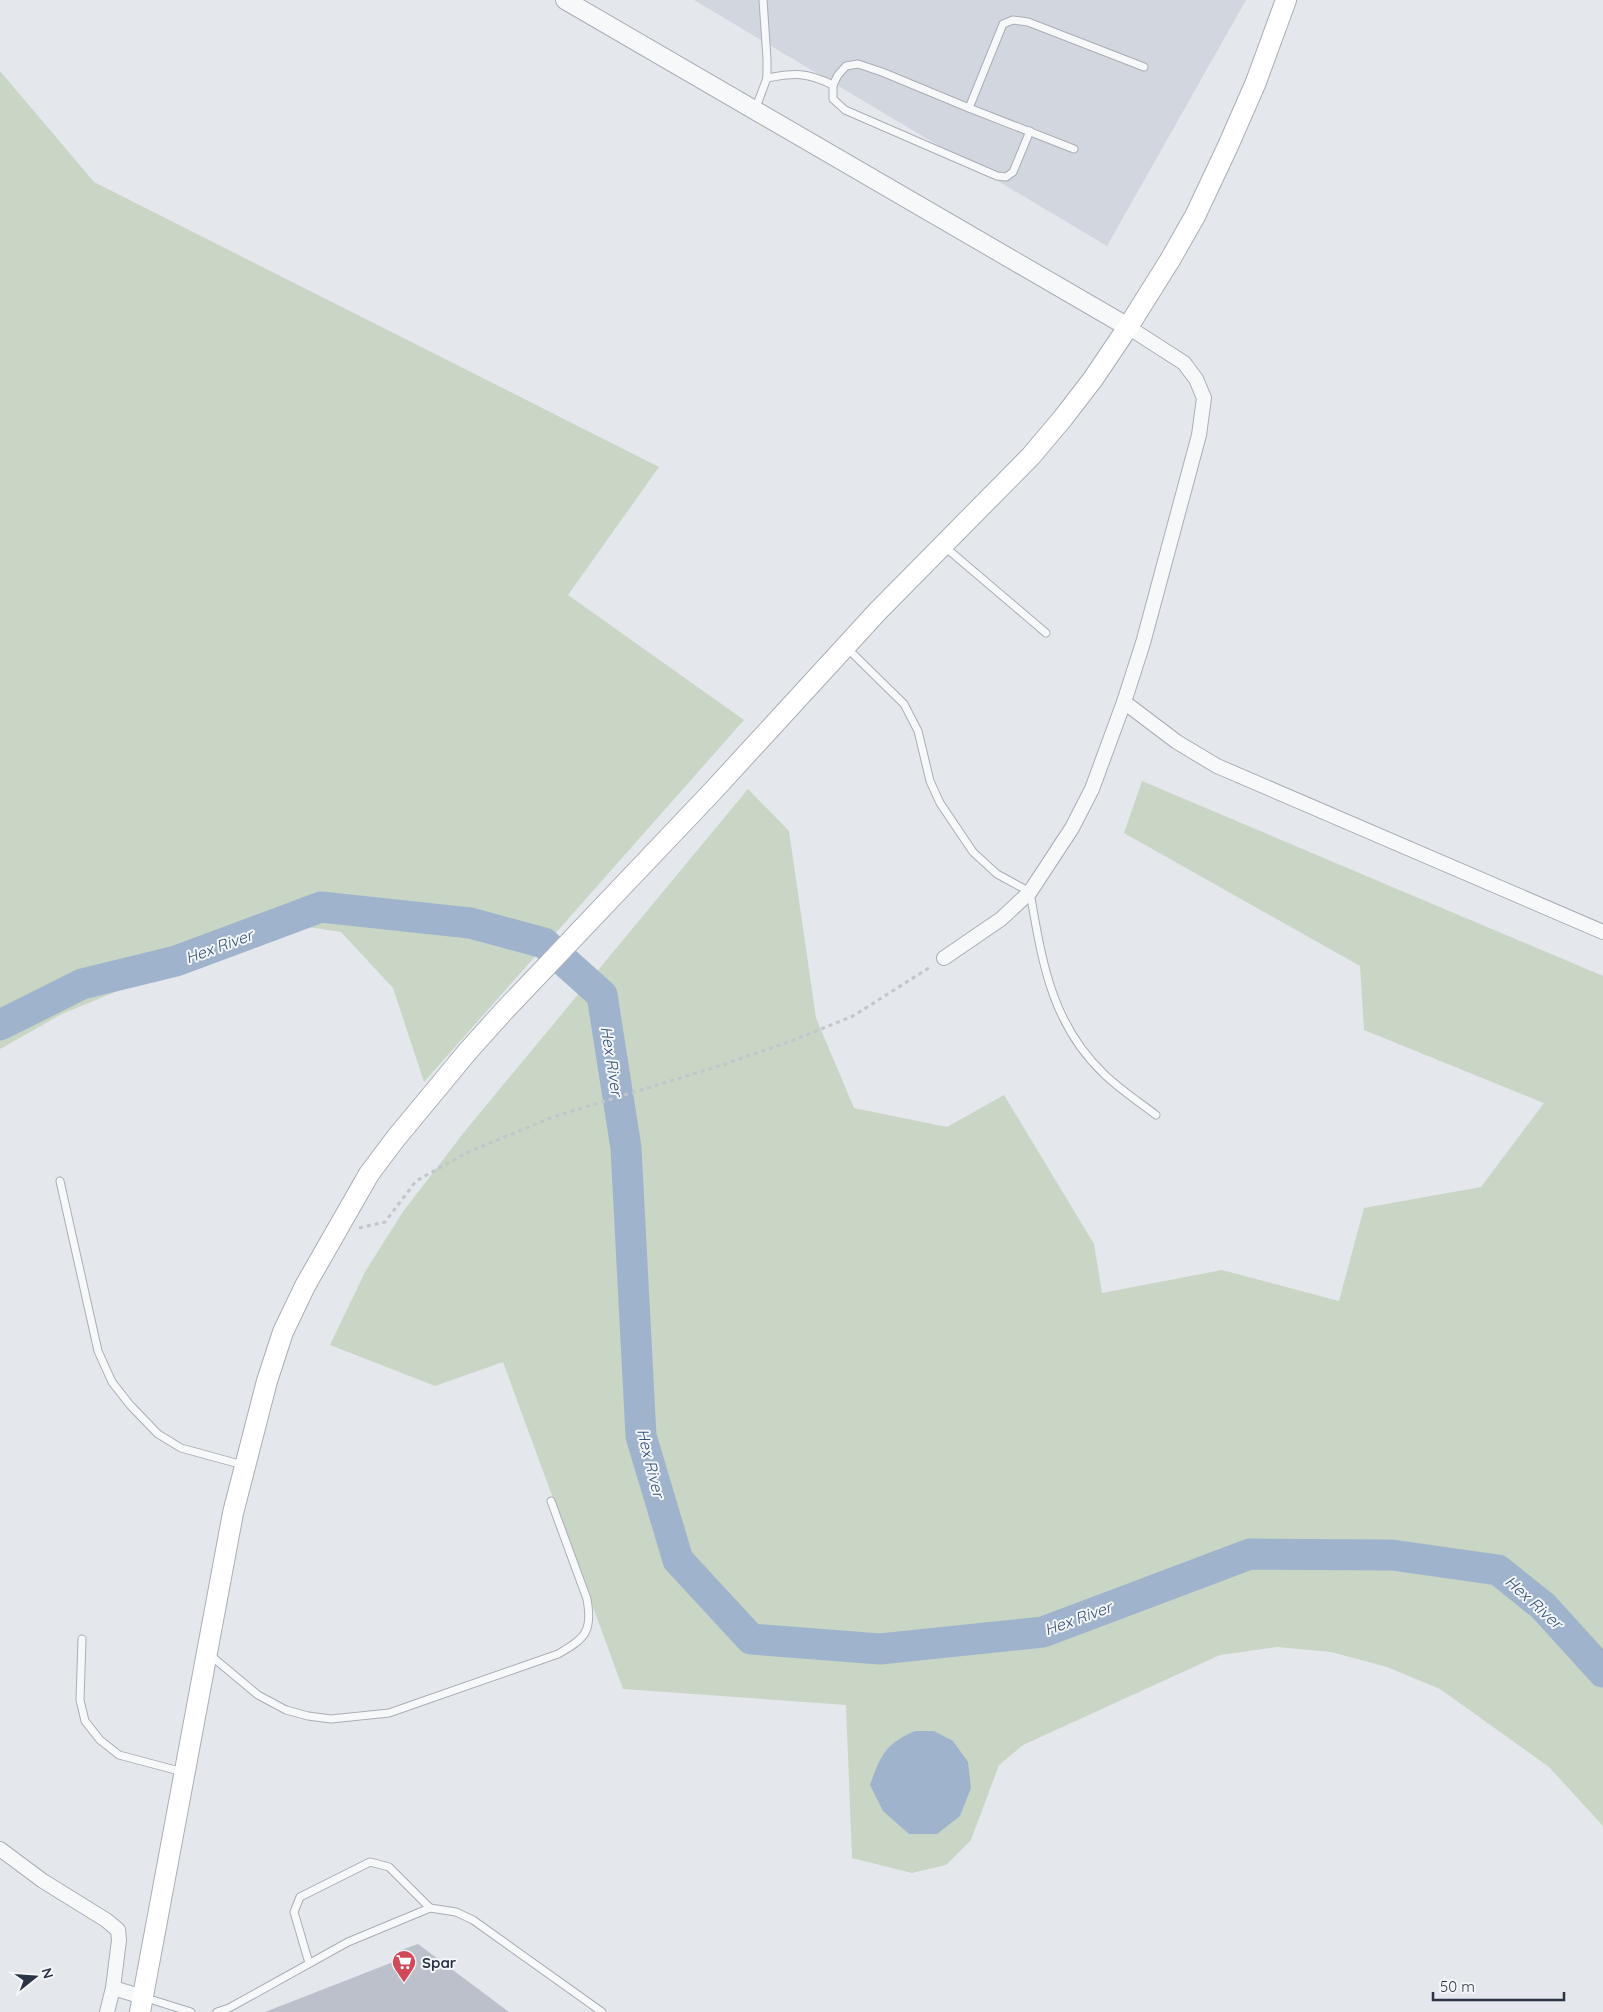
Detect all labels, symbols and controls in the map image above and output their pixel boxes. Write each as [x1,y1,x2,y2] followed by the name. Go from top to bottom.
[183,924,257,967] water label: Hex River
[597,1025,628,1099] water label: Hex River
[633,1426,670,1501] water label: Hex River
[1501,1571,1568,1634] water label: Hex River
[1042,1596,1116,1639] water label: Hex River
[391,1949,417,1983] supermarket icon: Spar
[10,1952,60,2002] north arrow
[422,1953,457,1972] place label: Spar
[37,1966,58,1981] text: N
[1433,1970,1564,2002] scale bar
[1440,1977,1475,1996] text: 50 m

